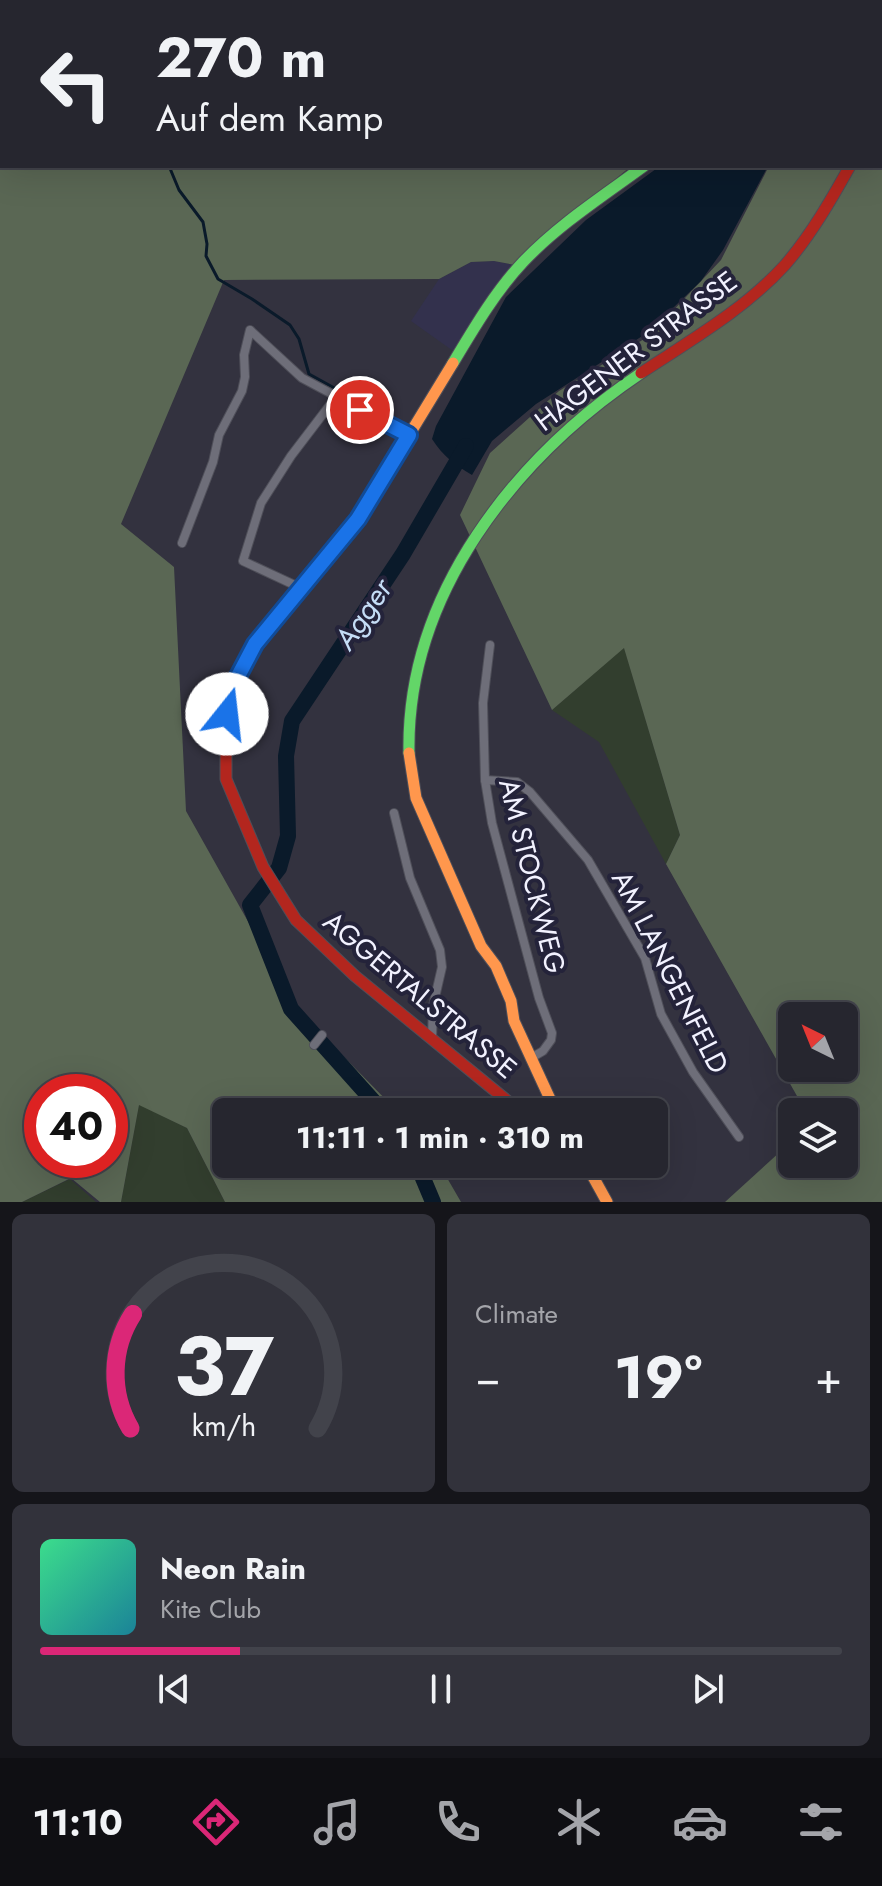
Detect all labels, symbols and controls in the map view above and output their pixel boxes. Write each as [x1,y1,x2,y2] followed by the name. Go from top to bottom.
[156,17,326,98] text: 270 m
[24,32,128,136] icon: left
[156,92,383,144] text: Auf dem Kamp
[526,261,746,441] street label: HAGENER STRASSE
[326,376,394,444] pin
[338,388,382,432] icon: arrive
[323,568,404,659] water label: Agger
[185,672,269,756] position arrow
[488,774,576,978] street label: AM STOCKWEG
[601,863,739,1081] street label: AM LANGENFELD
[314,902,526,1088] street label: AGGERTALSTRASSE
[778,1002,858,1082] north arrow
[778,1002,858,1178] map controls
[24,1074,128,1178] speed limit sign: 40
[778,1098,858,1178] button: layers
[296,1116,584,1159] text: 11:11 · 1 min · 310 m
[475,1295,558,1333] text: Climate
[173,1306,274,1426] text: 37
[614,1334,702,1421] text: 19°
[475,1346,501,1410] text: −
[815,1346,842,1410] text: +
[191,1405,256,1447] text: km/h
[160,1547,306,1590] text: Neon Rain
[160,1590,261,1628] text: Kite Club
[152,1667,196,1711] icon: previous
[419,1667,463,1711] icon: pause
[686,1667,730,1711] icon: next
[188,1794,244,1850] icon: directions
[309,1794,365,1850] icon: music
[430,1794,486,1850] icon: phone
[551,1794,607,1850] icon: climate
[672,1794,728,1850] icon: car
[793,1794,849,1850] icon: filters
[33,1796,123,1848] text: 11:10

